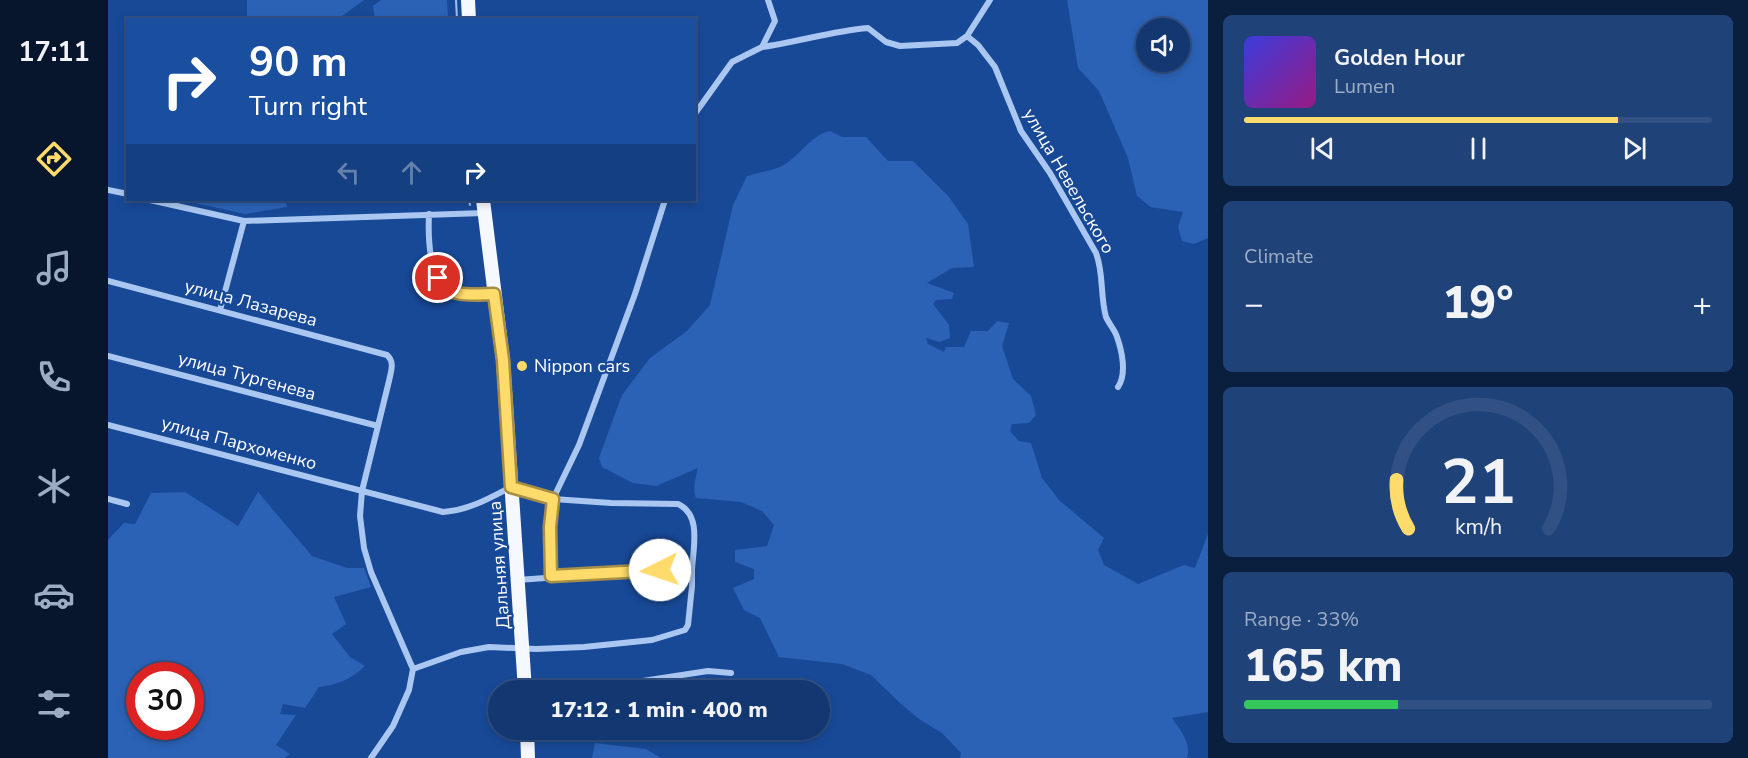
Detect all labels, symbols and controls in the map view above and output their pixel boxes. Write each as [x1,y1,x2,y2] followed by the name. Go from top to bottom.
[1136,18,1190,72] map controls
[1136,18,1190,72] button: sound
[18,34,90,71] text: 17:11
[249,34,348,91] text: 90 m
[150,42,228,120] icon: right
[1334,43,1465,73] text: Golden Hour
[1334,73,1395,100] text: Lumen
[249,88,367,125] text: Turn right
[1018,104,1120,258] street label: улица Невельского
[1306,132,1339,165] icon: previous
[1462,132,1495,165] icon: pause
[1618,132,1651,165] icon: next
[33,138,75,180] icon: directions
[332,156,365,189] icon: left
[395,156,428,189] icon: ahead
[458,156,491,189] icon: right
[1244,243,1313,270] text: Climate
[33,247,75,289] icon: music
[412,252,463,303] pin
[421,261,454,294] icon: arrive
[1442,273,1514,334] text: 19°
[182,274,320,332] street label: улица Лазарева
[1244,282,1264,327] text: −
[1692,282,1712,327] text: +
[175,346,319,406] street label: улица Тургенева
[534,354,630,378] place label: Nippon cars
[33,356,75,398] icon: phone
[515,359,529,373] marker: Nippon cars
[159,411,319,475] street label: улица Пархоменко
[1441,440,1515,525] text: 21
[33,465,75,507] icon: climate
[483,500,515,630] street label: Дальняя улица
[1454,512,1502,542] text: km/h
[628,538,692,602] position arrow
[33,574,75,616] icon: car
[1244,606,1359,633] text: Range · 33%
[1244,636,1403,697] text: 165 km
[126,662,204,740] speed limit sign: 30
[33,683,75,725] icon: filters
[550,695,768,725] text: 17:12 · 1 min · 400 m

